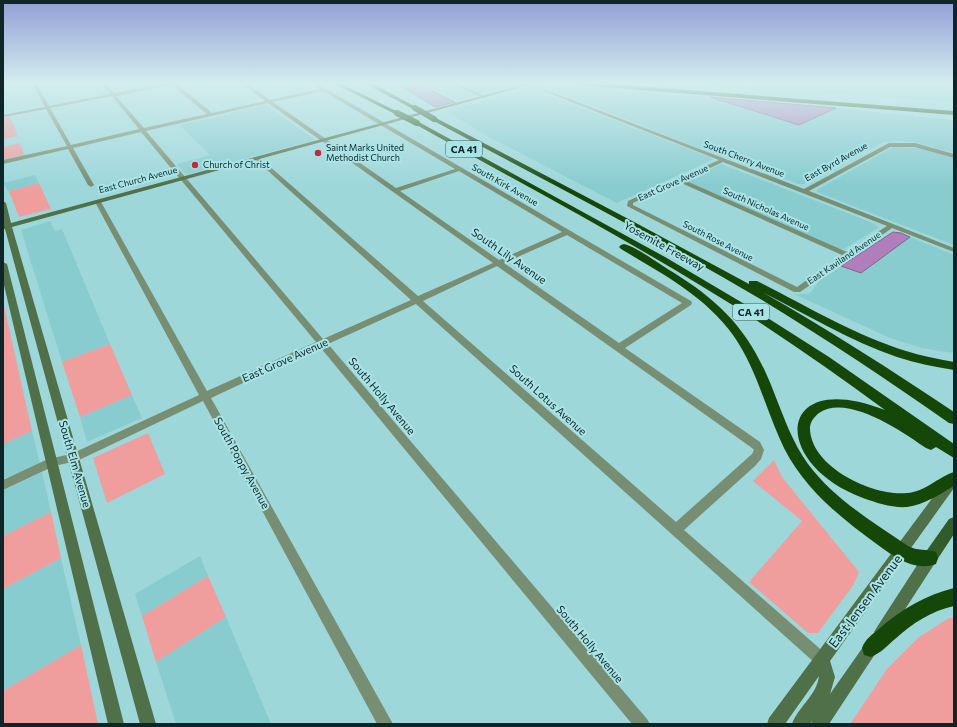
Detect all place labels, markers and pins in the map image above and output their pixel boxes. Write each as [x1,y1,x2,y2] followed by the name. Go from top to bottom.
[326,142,404,163] place label: Saint Marks United Methodist Church
[313,148,323,158] marker: Saint Marks United Methodist Church
[203,159,270,170] place label: Church of Christ
[190,160,200,170] marker: Church of Christ

